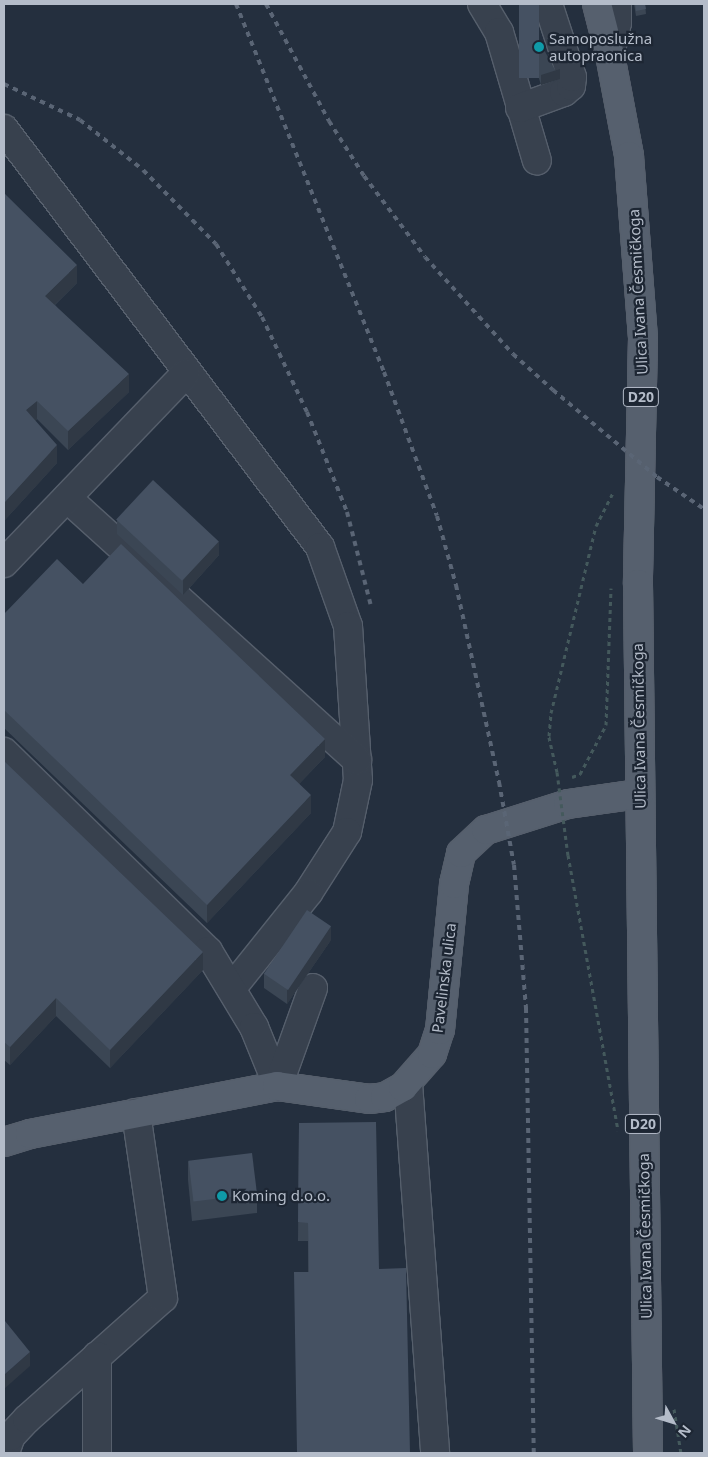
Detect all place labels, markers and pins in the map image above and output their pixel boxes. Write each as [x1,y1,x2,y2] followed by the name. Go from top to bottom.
[549,29,652,64] place label: Samoposlužna autopraonica
[533,41,545,53] marker: Samoposlužna autopraonica
[232,1187,330,1205] place label: Koming d.o.o.
[216,1190,228,1202] marker: Koming d.o.o.

